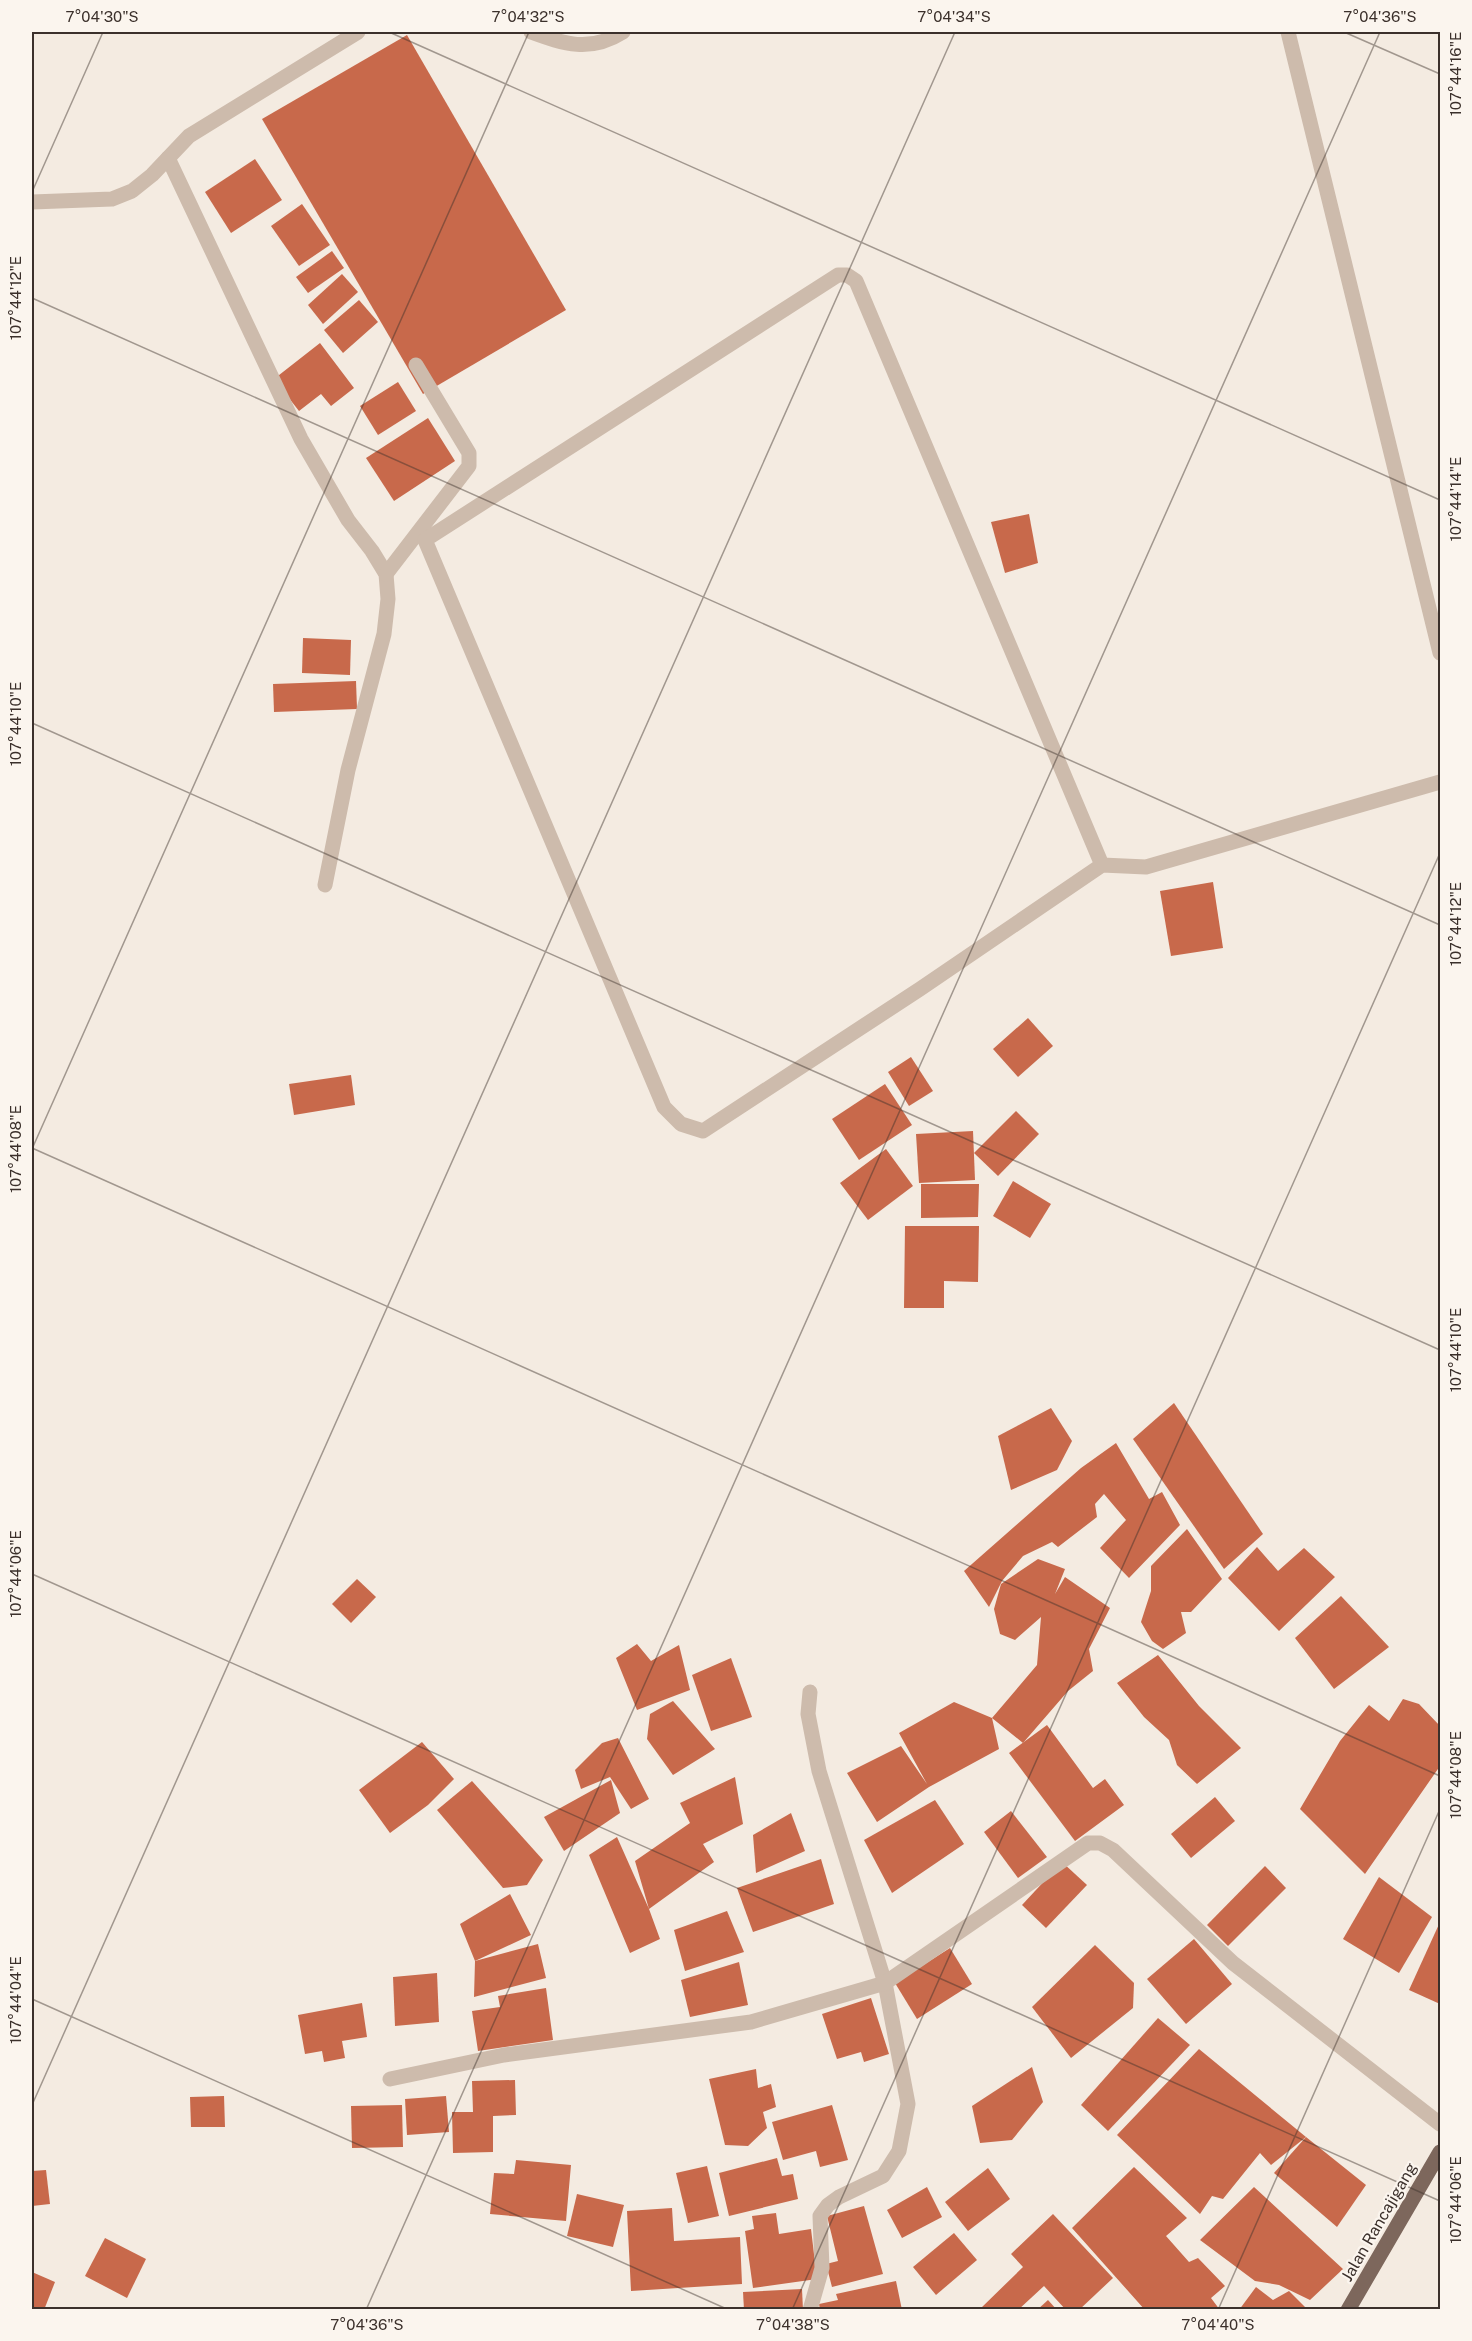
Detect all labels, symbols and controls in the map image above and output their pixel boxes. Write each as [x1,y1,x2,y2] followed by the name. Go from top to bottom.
[65,8,139,25] text: 7°04'30"S
[491,8,565,25] text: 7°04'32"S
[917,8,991,25] text: 7°04'34"S
[1343,8,1417,25] text: 7°04'36"S
[1447,32,1464,116] text: 107°44'16"E
[7,256,24,340] text: 107°44'12"E
[1447,457,1464,541] text: 107°44'14"E
[7,682,24,766] text: 107°44'10"E
[1447,882,1464,966] text: 107°44'12"E
[7,1105,24,1193] text: 107°44'08"E
[1447,1308,1464,1392] text: 107°44'10"E
[7,1530,24,1618] text: 107°44'06"E
[1447,1731,1464,1819] text: 107°44'08"E
[7,1956,24,2044] text: 107°44'04"E
[1447,2156,1464,2244] text: 107°44'06"E
[1337,2159,1421,2285] street label: Jalan Rancajigang
[330,2316,404,2333] text: 7°04'36"S
[756,2316,830,2333] text: 7°04'38"S
[1181,2316,1255,2333] text: 7°04'40"S

